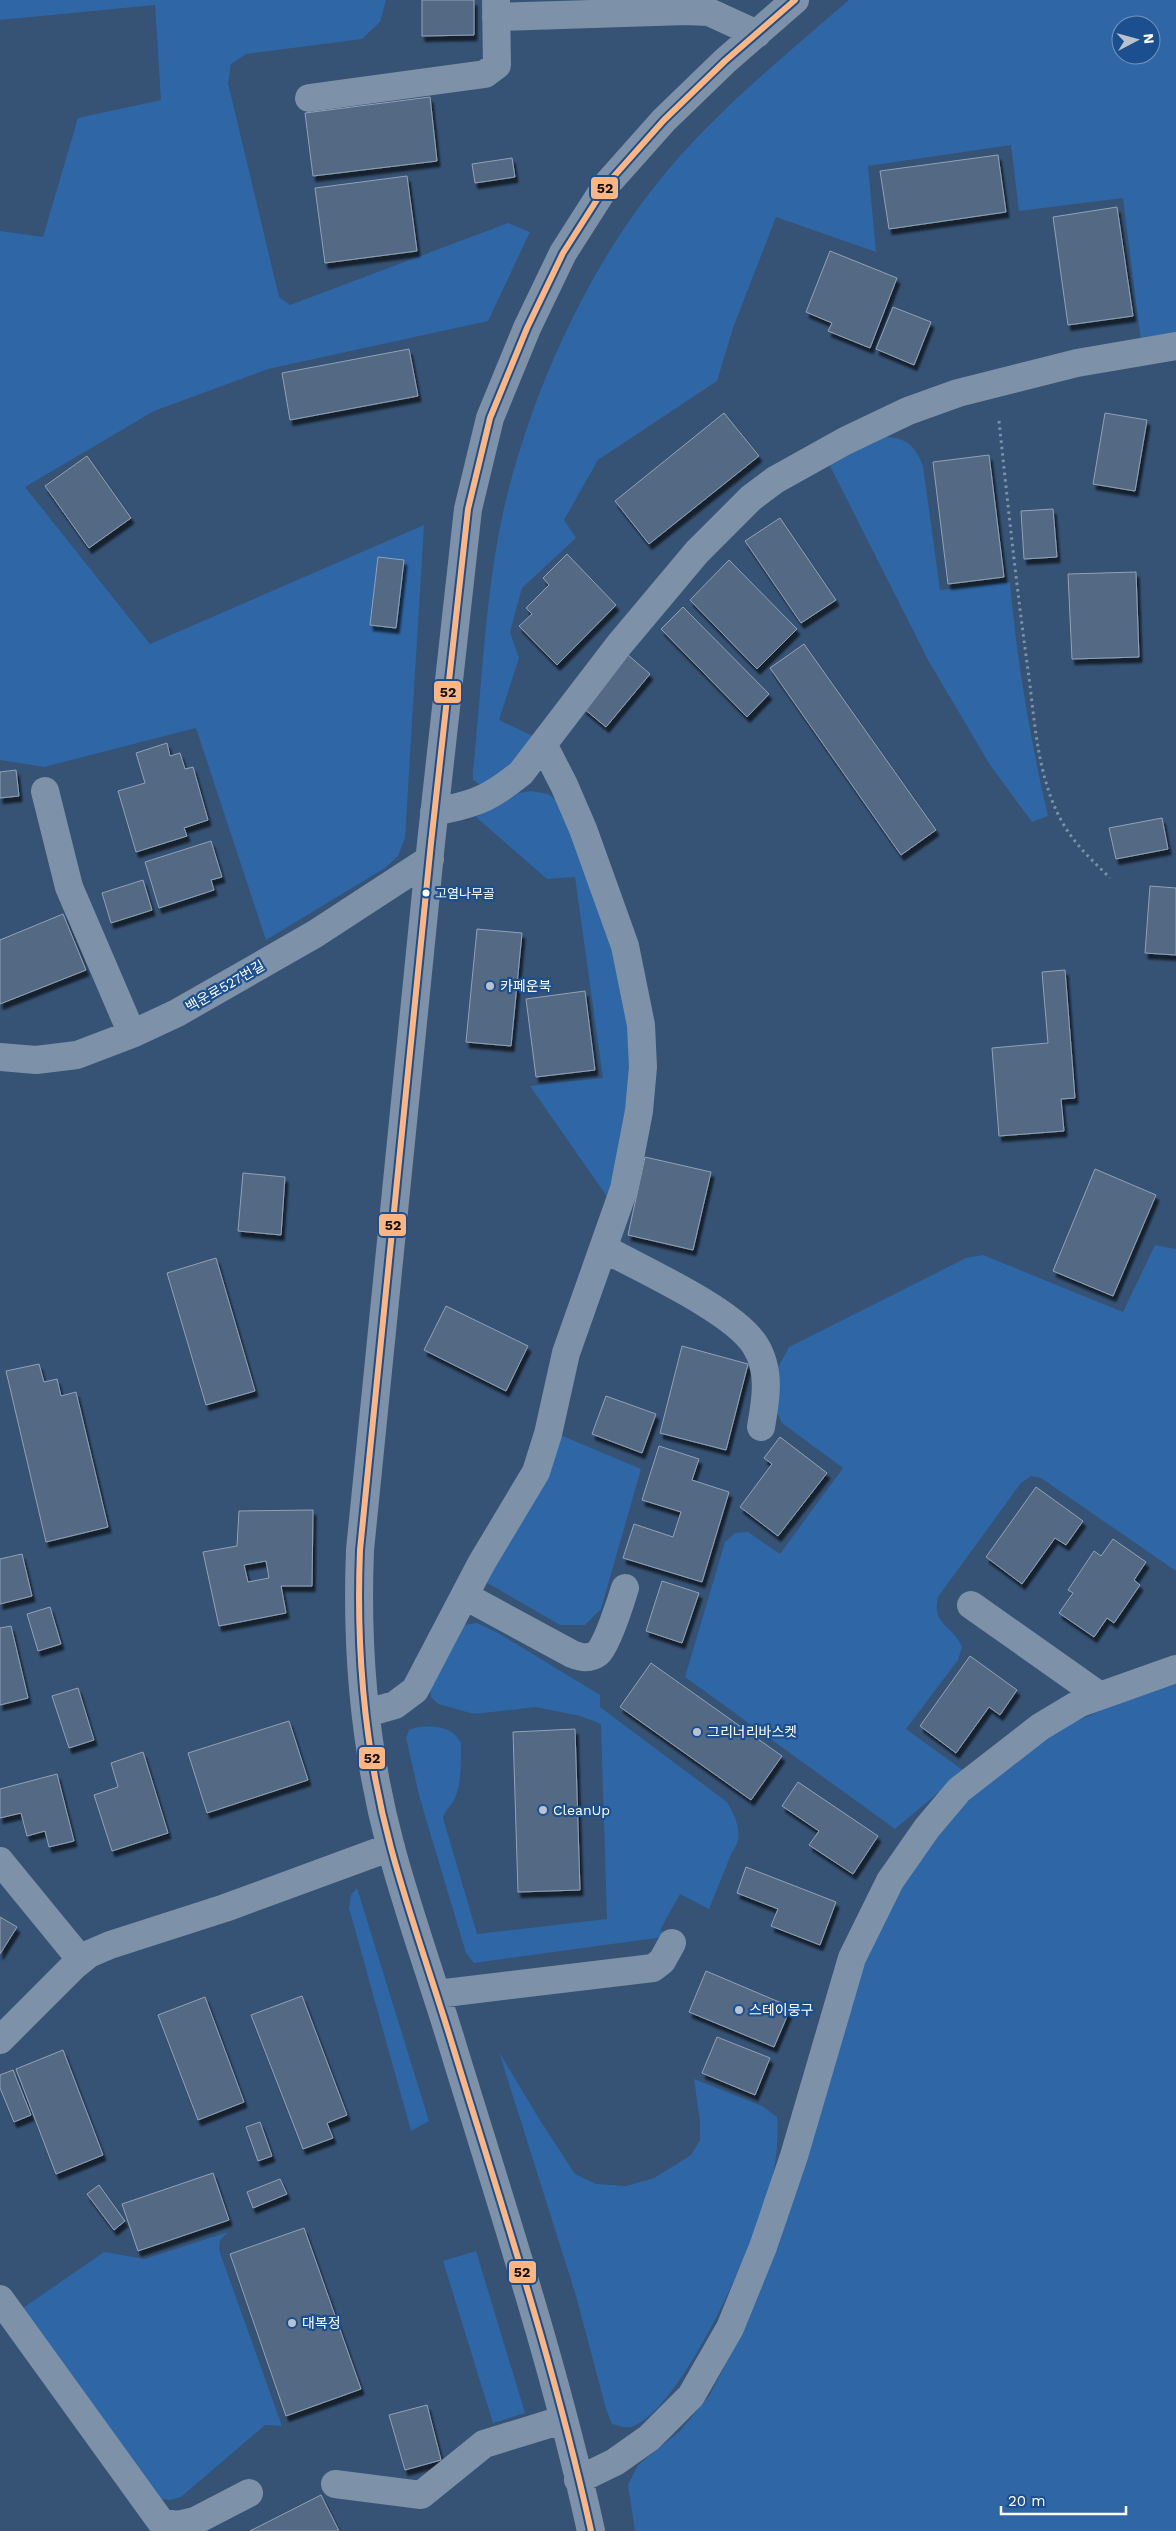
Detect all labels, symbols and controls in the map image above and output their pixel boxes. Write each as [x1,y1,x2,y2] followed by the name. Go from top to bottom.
[1111,15,1161,65] north arrow
[1140,33,1157,45] text: N
[590,176,619,200] line badge: 52
[597,180,613,196] text: 52
[433,680,462,704] line badge: 52
[440,684,456,700] text: 52
[435,886,495,901] place label: 고염나무골
[421,888,431,898] marker: 고염나무골
[183,957,267,1015] street label: 백운로527번길
[500,978,552,994] place label: 카페운북
[484,980,496,992] marker: 카페운북
[378,1213,407,1237] line badge: 52
[385,1217,401,1233] text: 52
[707,1724,797,1740] place label: 그리너리바스켓
[691,1726,703,1738] marker: 그리너리바스켓
[358,1746,386,1770] line badge: 52
[364,1750,380,1766] text: 52
[553,1802,610,1818] place label: CleanUp
[537,1804,549,1816] marker: CleanUp
[749,2002,814,2018] place label: 스테이뭉구
[733,2004,745,2016] marker: 스테이뭉구
[508,2260,537,2284] line badge: 52
[514,2264,530,2280] text: 52
[302,2315,341,2331] place label: 대복정
[286,2317,298,2329] marker: 대복정
[1001,2484,1126,2516] scale bar
[1008,2492,1046,2510] text: 20 m

